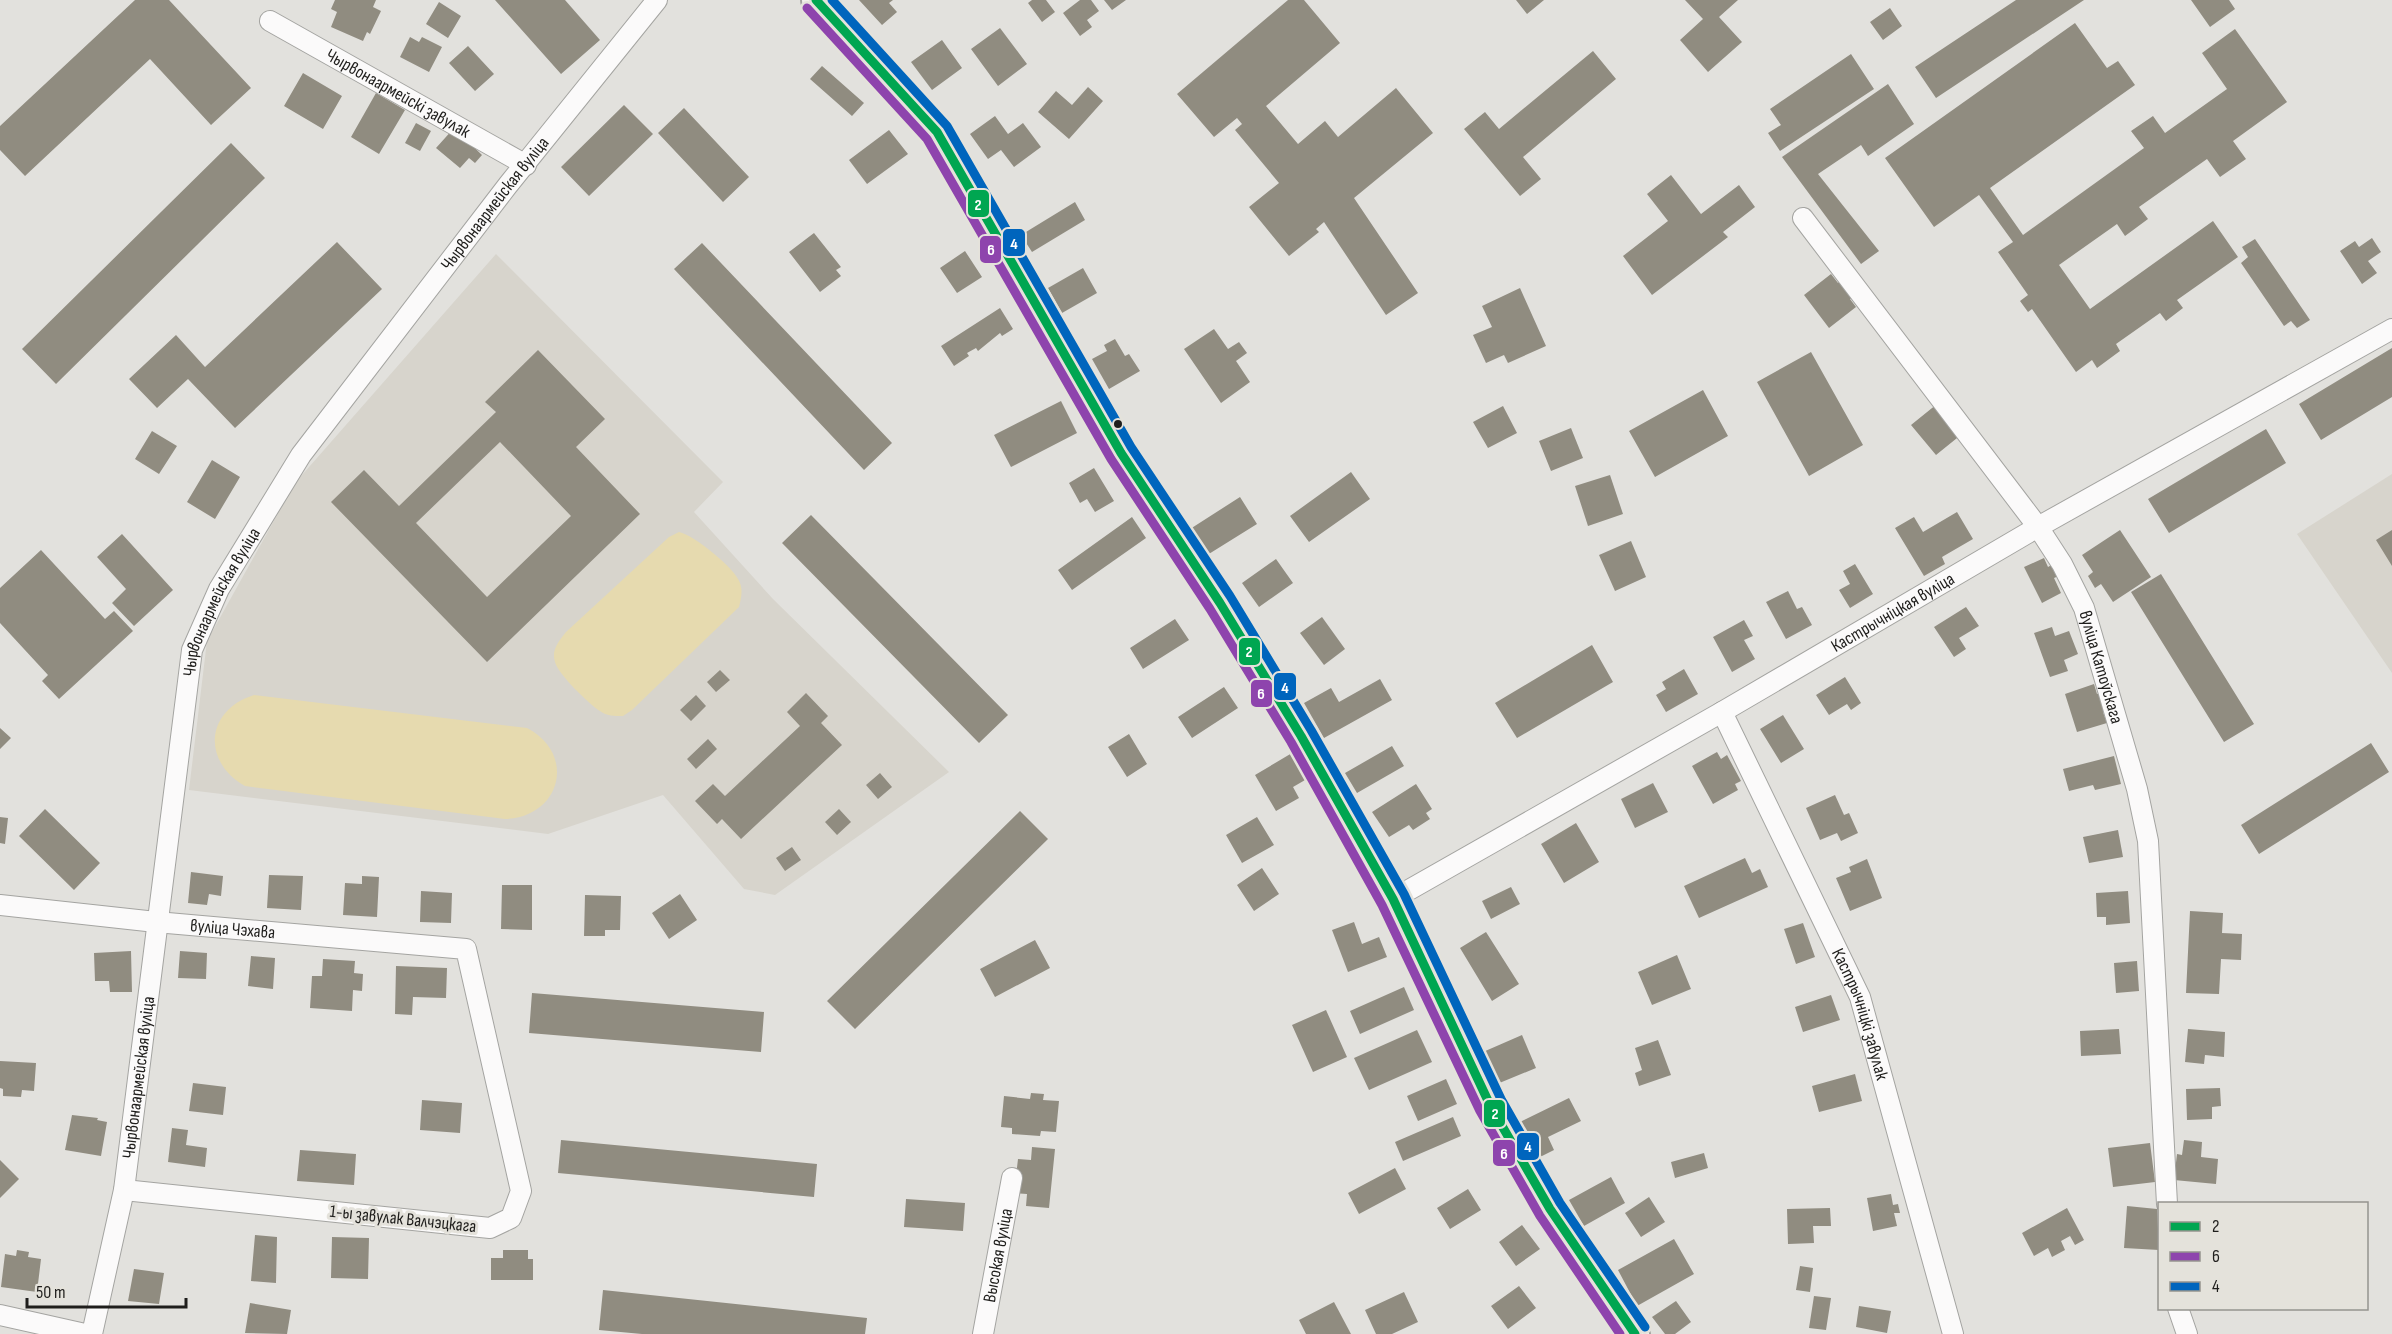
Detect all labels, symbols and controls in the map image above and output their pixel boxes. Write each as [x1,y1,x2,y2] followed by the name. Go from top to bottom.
[322,44,474,142] street label: Чырвонаармейскі завулак
[436,133,553,274] street label: Чырвонаармейская вуліца
[967,189,990,218] line badge: 2
[974,196,982,215] text: 2
[1002,228,1026,257] line badge: 4
[979,235,1002,264] line badge: 6
[1010,235,1018,254] text: 4
[987,241,995,260] text: 6
[1112,418,1124,430] unlabelled marker
[178,524,265,678] street label: Чырвонаармейская вуліца
[1827,568,1958,656] street label: Кастрычніцкая вуліца
[2075,608,2128,726] street label: вуліца Катоўскага
[1238,637,1261,666] line badge: 2
[1245,643,1253,662] text: 2
[1273,672,1297,701] line badge: 4
[1250,679,1273,708] line badge: 6
[1281,679,1289,698] text: 4
[1257,685,1265,704] text: 6
[189,915,276,943] street label: вуліца Чэхава
[1828,945,1893,1082] street label: Кастрычніцкі завулак
[118,995,159,1160] street label: Чырвонаармейская вуліца
[1483,1099,1506,1128] line badge: 2
[1491,1105,1499,1124] text: 2
[1516,1132,1540,1161] line badge: 4
[1524,1138,1532,1157] text: 4
[1492,1139,1516,1167] line badge: 6
[1500,1145,1508,1164] text: 6
[329,1201,477,1237] street label: 1-ы завулак Валчэцкага
[2158,1202,2368,1310] legend
[979,1207,1017,1304] street label: Высокая вуліца
[2212,1216,2219,1237] text: 2
[2212,1246,2220,1267] text: 6
[27,1271,186,1309] scale bar
[2212,1276,2220,1297] text: 4
[36,1282,66,1303] text: 50 m

